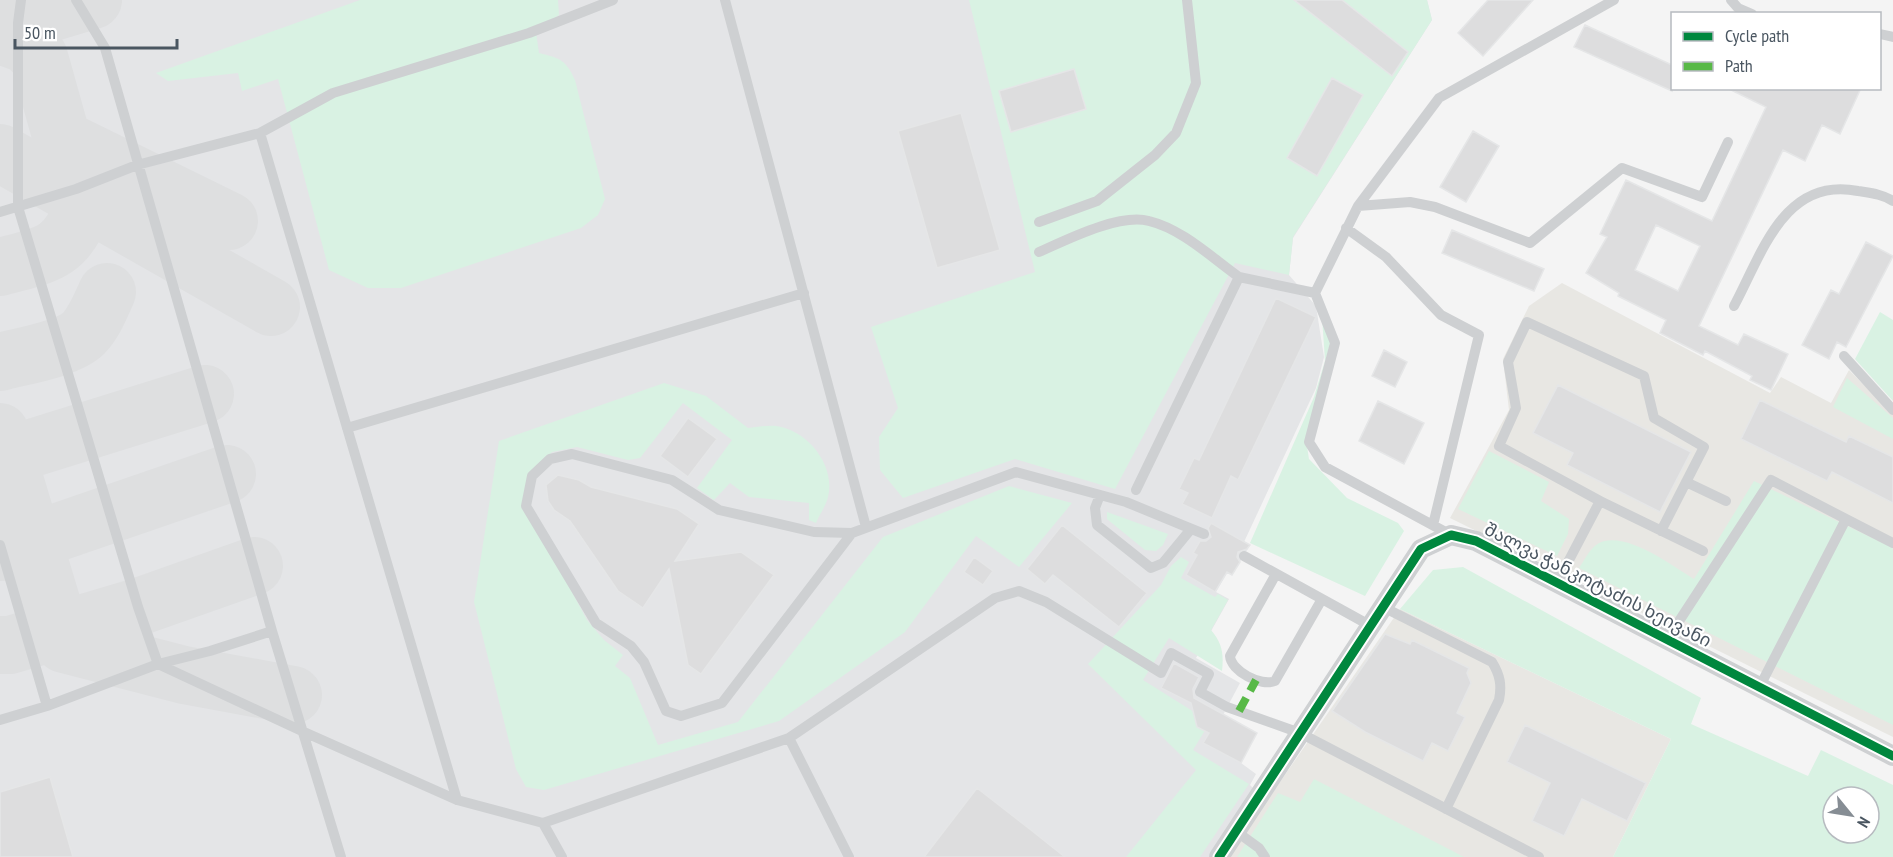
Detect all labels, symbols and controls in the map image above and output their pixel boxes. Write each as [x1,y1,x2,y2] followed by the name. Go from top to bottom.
[15,12,177,50] scale bar
[1671,12,1881,90] legend
[24,21,56,44] text: 50 m
[1725,24,1789,47] text: Cycle path
[1725,54,1753,77] text: Path
[1481,517,1716,652] street label: შალვა ჭანკოტაძის ხეივანი
[1821,785,1881,845] north arrow
[1853,814,1875,831] text: N

